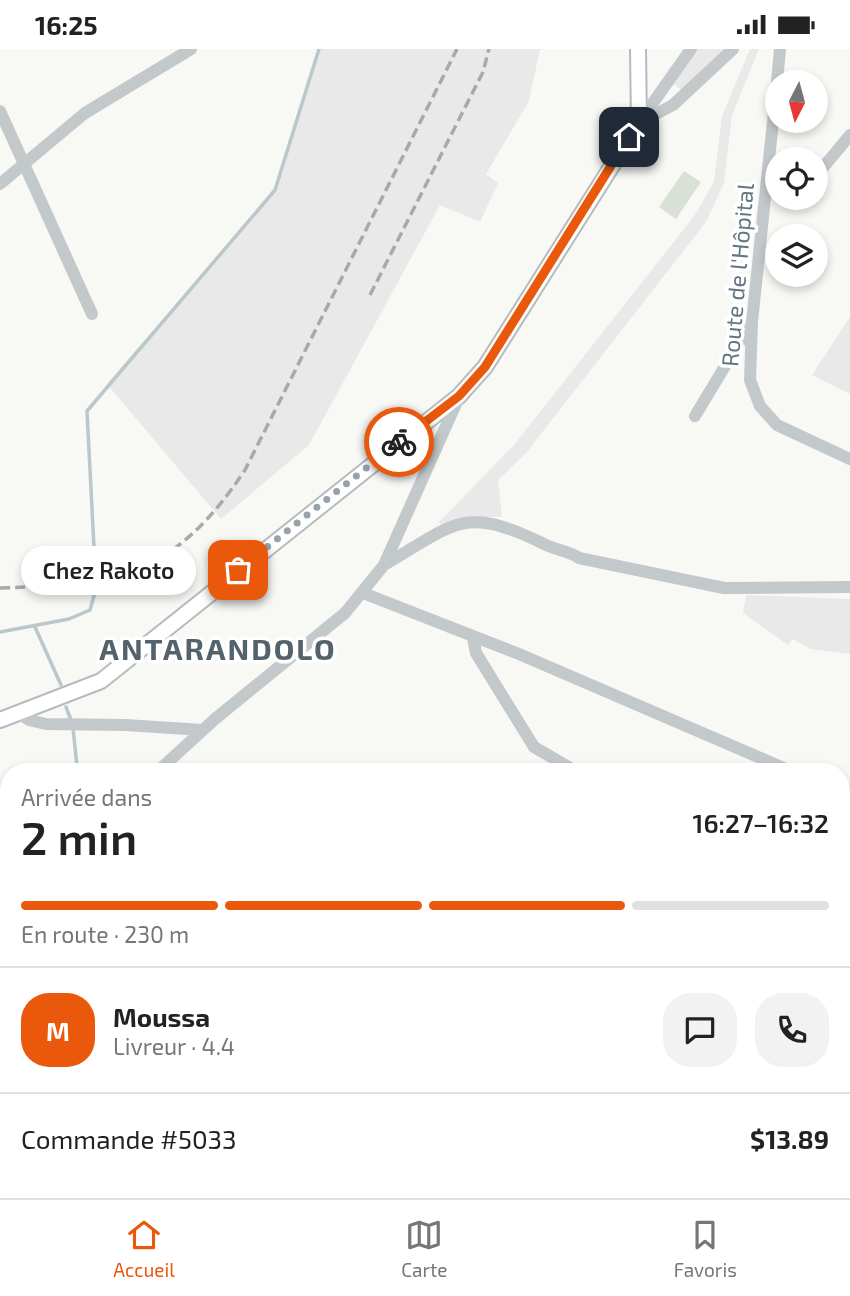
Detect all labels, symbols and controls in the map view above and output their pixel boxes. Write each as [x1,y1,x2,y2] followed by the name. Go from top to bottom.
[35,9,98,40] text: 16:25
[765,70,828,133] north arrow
[765,70,828,287] map controls
[599,107,659,167] pin
[610,118,648,156] icon: home
[765,147,828,210] button: locate
[715,182,759,368] street label: Route de l'Hôpital
[765,224,828,287] button: layers
[364,407,434,477] courier
[380,423,418,461] icon: bike
[208,540,268,600] pin
[21,545,196,595] callout: Chez Rakoto
[219,551,257,589] icon: bag
[43,556,174,584] text: Chez Rakoto
[99,630,337,666] district label: ANTARANDOLO
[21,783,152,811] text: Arrivée dans
[693,807,829,838] text: 16:27–16:32
[21,809,137,864] text: 2 min
[21,920,189,948] text: En route · 230 m
[663,993,737,1067] button: chat
[755,993,829,1067] button: phone
[113,1001,210,1032] text: Moussa
[46,1015,70,1046] text: M
[113,1032,235,1060] text: Livreur · 4.4
[21,1123,237,1154] text: Commande #5033
[750,1123,829,1154] text: $13.89
[113,1216,175,1281] tab: Accueil
[401,1216,447,1281] tab: Carte
[674,1216,737,1281] tab: Favoris

